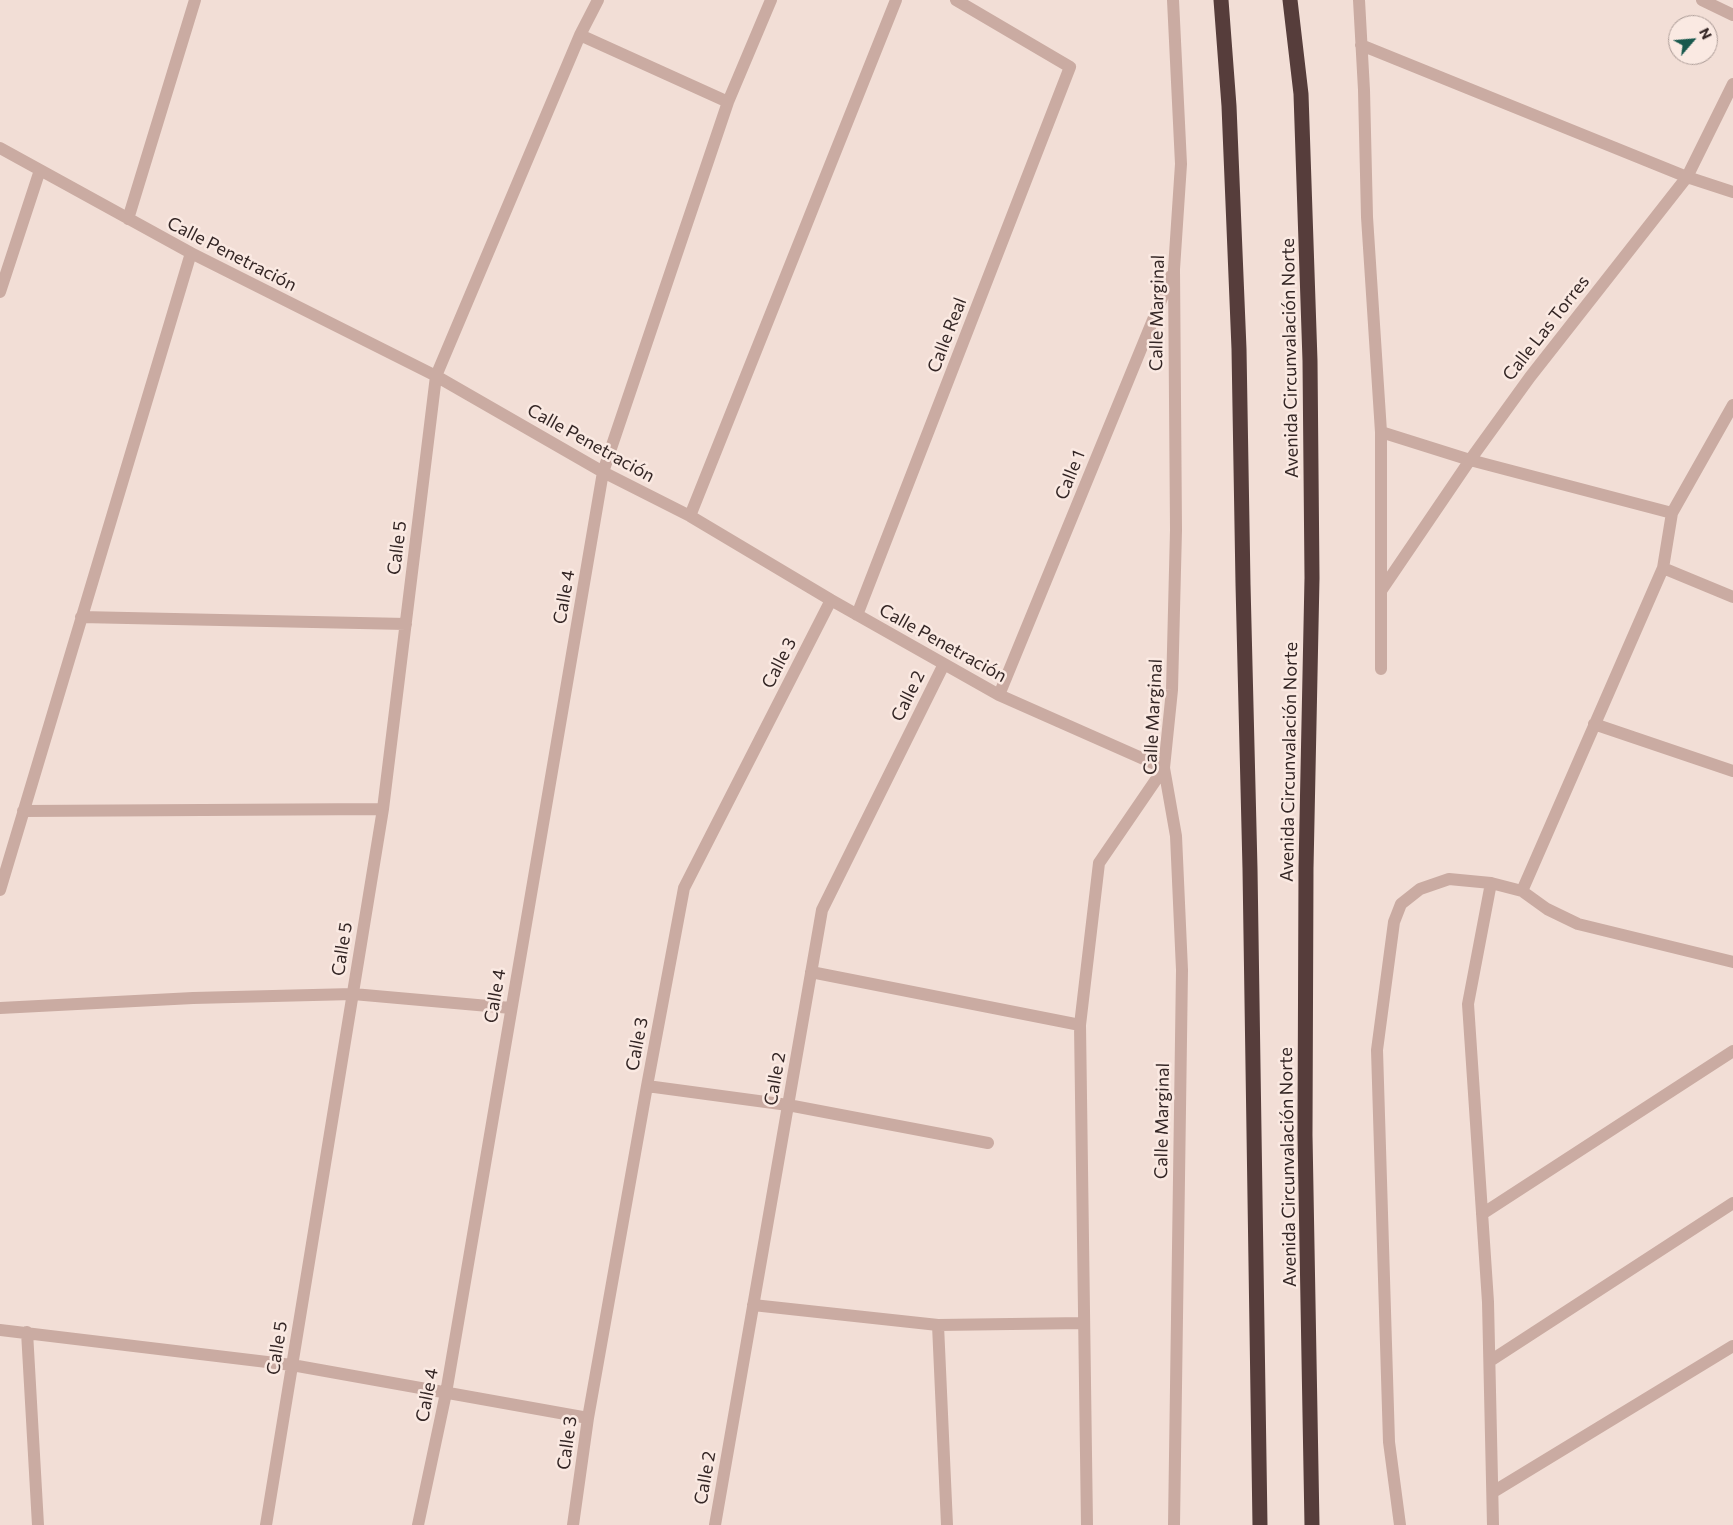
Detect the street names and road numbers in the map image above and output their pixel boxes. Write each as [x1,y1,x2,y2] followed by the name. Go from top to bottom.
[164,212,300,296] street label: Calle Penetración
[1277,238,1303,478] street label: Avenida Circunvalación Norte
[1145,255,1169,371] street label: Calle Marginal
[1498,271,1594,385] street label: Calle Las Torres
[923,294,971,376] street label: Calle Real
[523,399,659,487] street label: Calle Penetración
[1050,447,1090,503] street label: Calle 1
[383,520,411,576] street label: Calle 5
[549,568,579,626] street label: Calle 4
[875,599,1011,687] street label: Calle Penetración
[757,634,801,692] street label: Calle 3
[1276,642,1302,882] street label: Avenida Circunvalación Norte
[1139,658,1167,776] street label: Calle Marginal
[886,667,930,725] street label: Calle 2
[327,921,357,977] street label: Calle 5
[480,967,510,1025] street label: Calle 4
[621,1015,653,1073] street label: Calle 3
[1275,1047,1301,1287] street label: Avenida Circunvalación Norte
[760,1051,790,1107] street label: Calle 2
[1150,1063,1174,1179] street label: Calle Marginal
[262,1320,292,1376] street label: Calle 5
[411,1366,443,1424] street label: Calle 4
[553,1415,581,1471] street label: Calle 3
[690,1450,720,1506] street label: Calle 2

